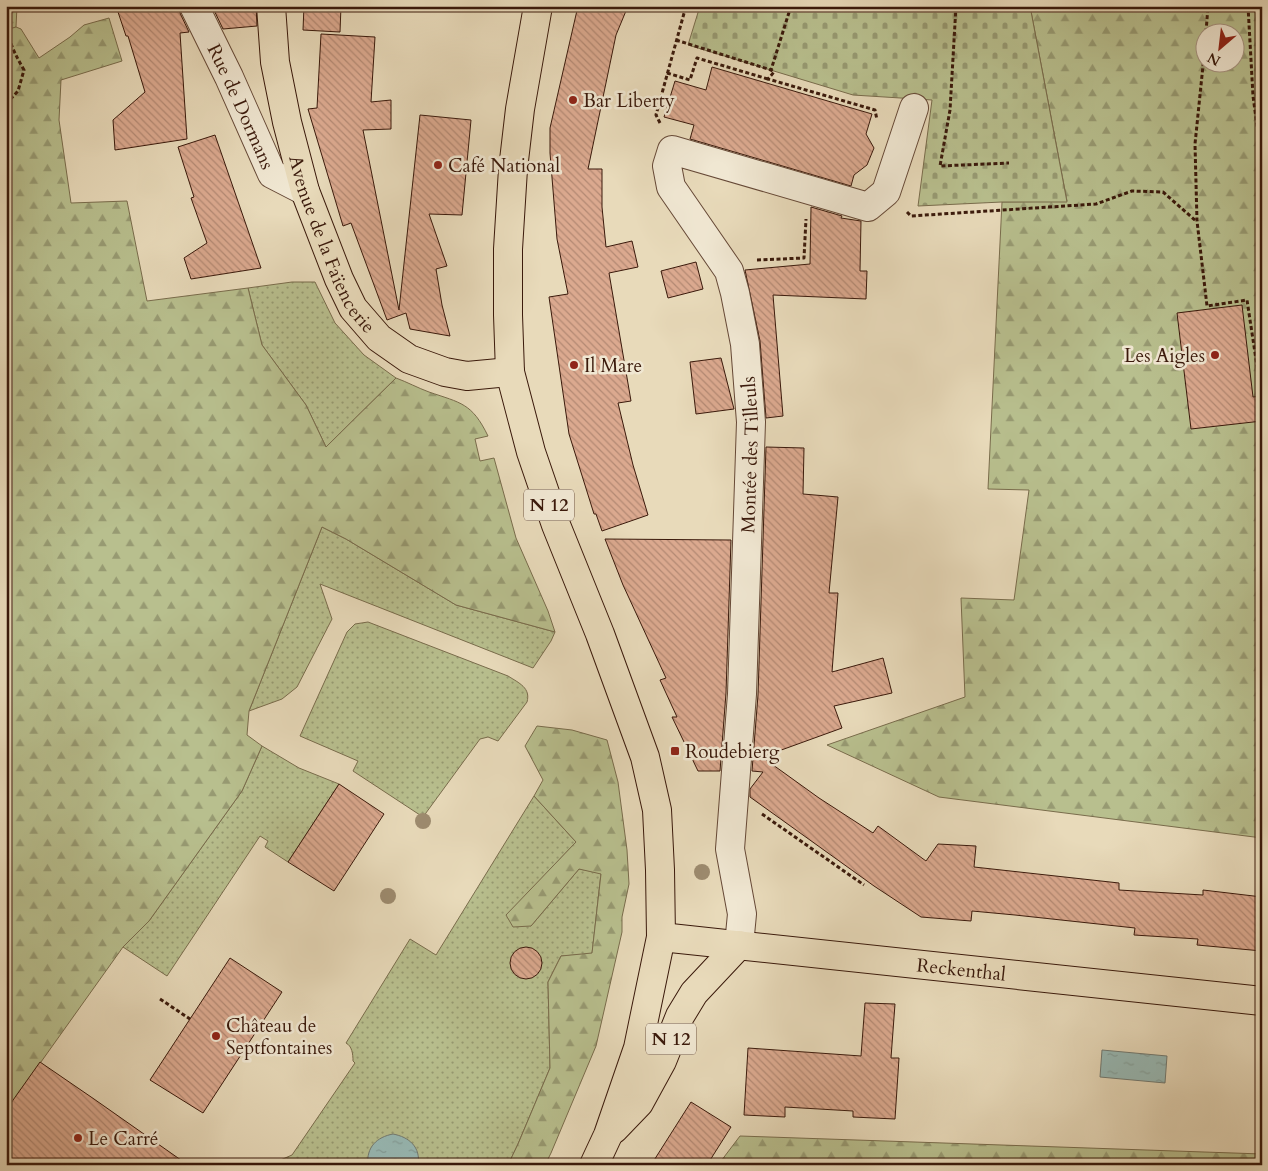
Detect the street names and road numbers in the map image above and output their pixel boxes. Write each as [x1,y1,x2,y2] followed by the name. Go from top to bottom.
[201,40,280,174] street label: Rue de Dormans
[282,153,381,339] street label: Avenue de la Faïencerie
[735,375,765,534] street label: Montée des Tilleuls
[524,490,574,520] road number: N 12
[915,952,1007,988] street label: Reckenthal
[646,1024,696,1054] road number: N 12

